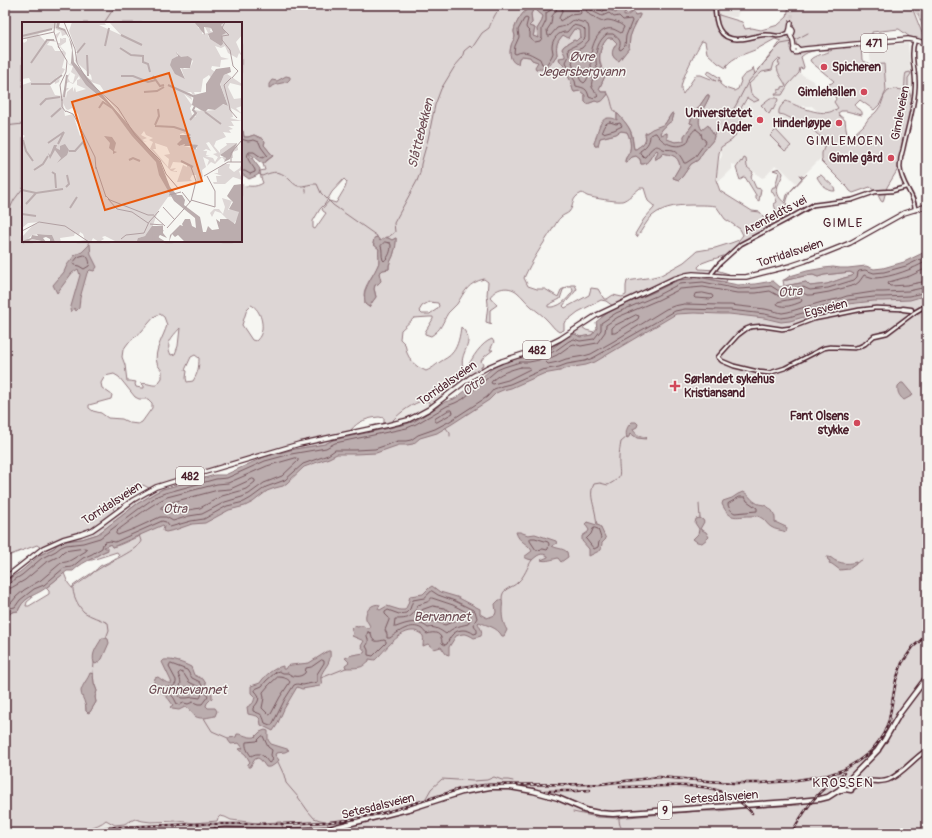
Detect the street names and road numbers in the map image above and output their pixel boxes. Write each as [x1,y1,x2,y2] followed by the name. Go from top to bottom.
[861,34,887,52] road number: 471
[888,84,913,142] street label: Gimleveien
[741,193,809,238] street label: Arenfeldts vei
[755,236,825,271] street label: Torridalsveien
[803,296,849,321] street label: Egsveien
[523,341,551,359] road number: 482
[415,357,480,409] street label: Torridalsveien
[176,467,204,485] road number: 482
[79,478,145,528] street label: Torridalsveien
[683,787,759,808] street label: Setesdalsveien
[340,790,416,823] street label: Setesdalsveien
[658,801,672,819] road number: 9

